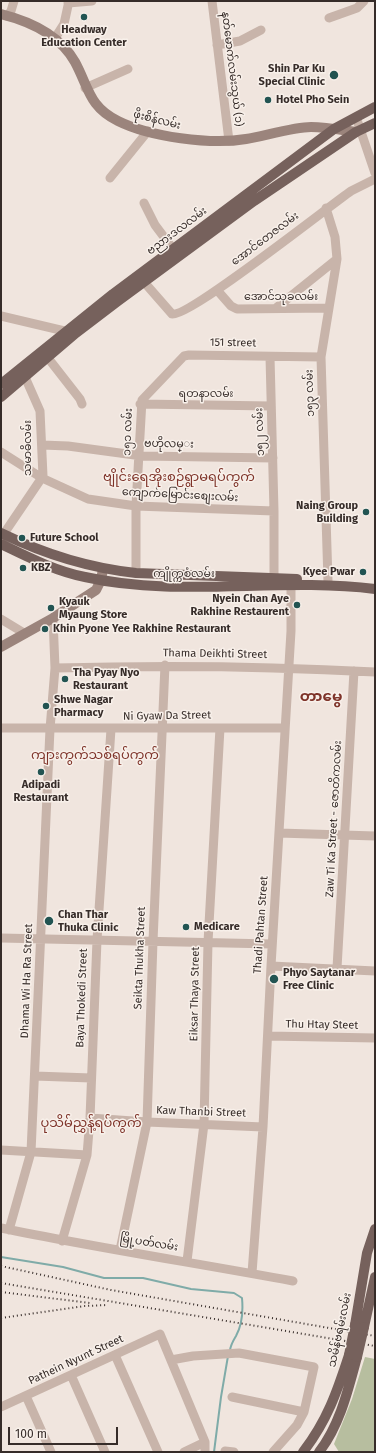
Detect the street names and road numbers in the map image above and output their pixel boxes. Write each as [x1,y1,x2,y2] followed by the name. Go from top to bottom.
[218,11,246,127] street label: နတ်မောက်လမ်းသွယ် (၁)
[132,108,182,132] street label: ဖိုးစိန်လမ်း
[144,204,210,258] street label: ဗညားဒလလမ်း
[229,209,301,269] street label: အောင်တေဇလမ်း
[244,290,318,304] street label: အောင်သုခလမ်း
[210,336,256,350] street label: 151 street
[303,369,317,417] street label: ၁၅၃ လမ်း
[179,387,233,401] street label: ရတနာလမ်း
[121,408,135,456] street label: ၁၅၁ လမ်း
[253,408,267,456] street label: ၁၅၂ လမ်း
[21,420,35,476] street label: သမာဓိလမ်း
[144,437,194,451] street label: ဗဟိုလမ္း
[121,485,239,505] street label: ကျောက်မြောင်းစျေးလမ်း
[153,567,215,581] street label: ကျိုက္ကစံလမ်း
[163,646,267,662] street label: Thama Deikhti Street
[123,709,211,723] street label: Ni Gyaw Da Street
[323,740,345,898] street label: Zaw Ti Ka Street - ဇောတိကလမ်း
[251,876,271,974] street label: Thadi Pahtan Street
[132,906,148,1010] street label: Seikta Thukha Street
[18,924,36,1038] street label: Dhama Wi Ha Ra Street
[188,947,202,1041] street label: Eiksar Thaya Street
[74,948,90,1048] street label: Baya Thokedi Street
[286,1018,358,1032] street label: Thu Htay Steet
[156,1104,246,1120] street label: Kaw Thanbi Street
[119,1232,179,1254] street label: မြို့ပတ်လမ်း
[326,1291,354,1369] street label: သမိန်ဗရမ်းလမ်း
[26,1332,126,1388] street label: Pathein Nyunt Street

